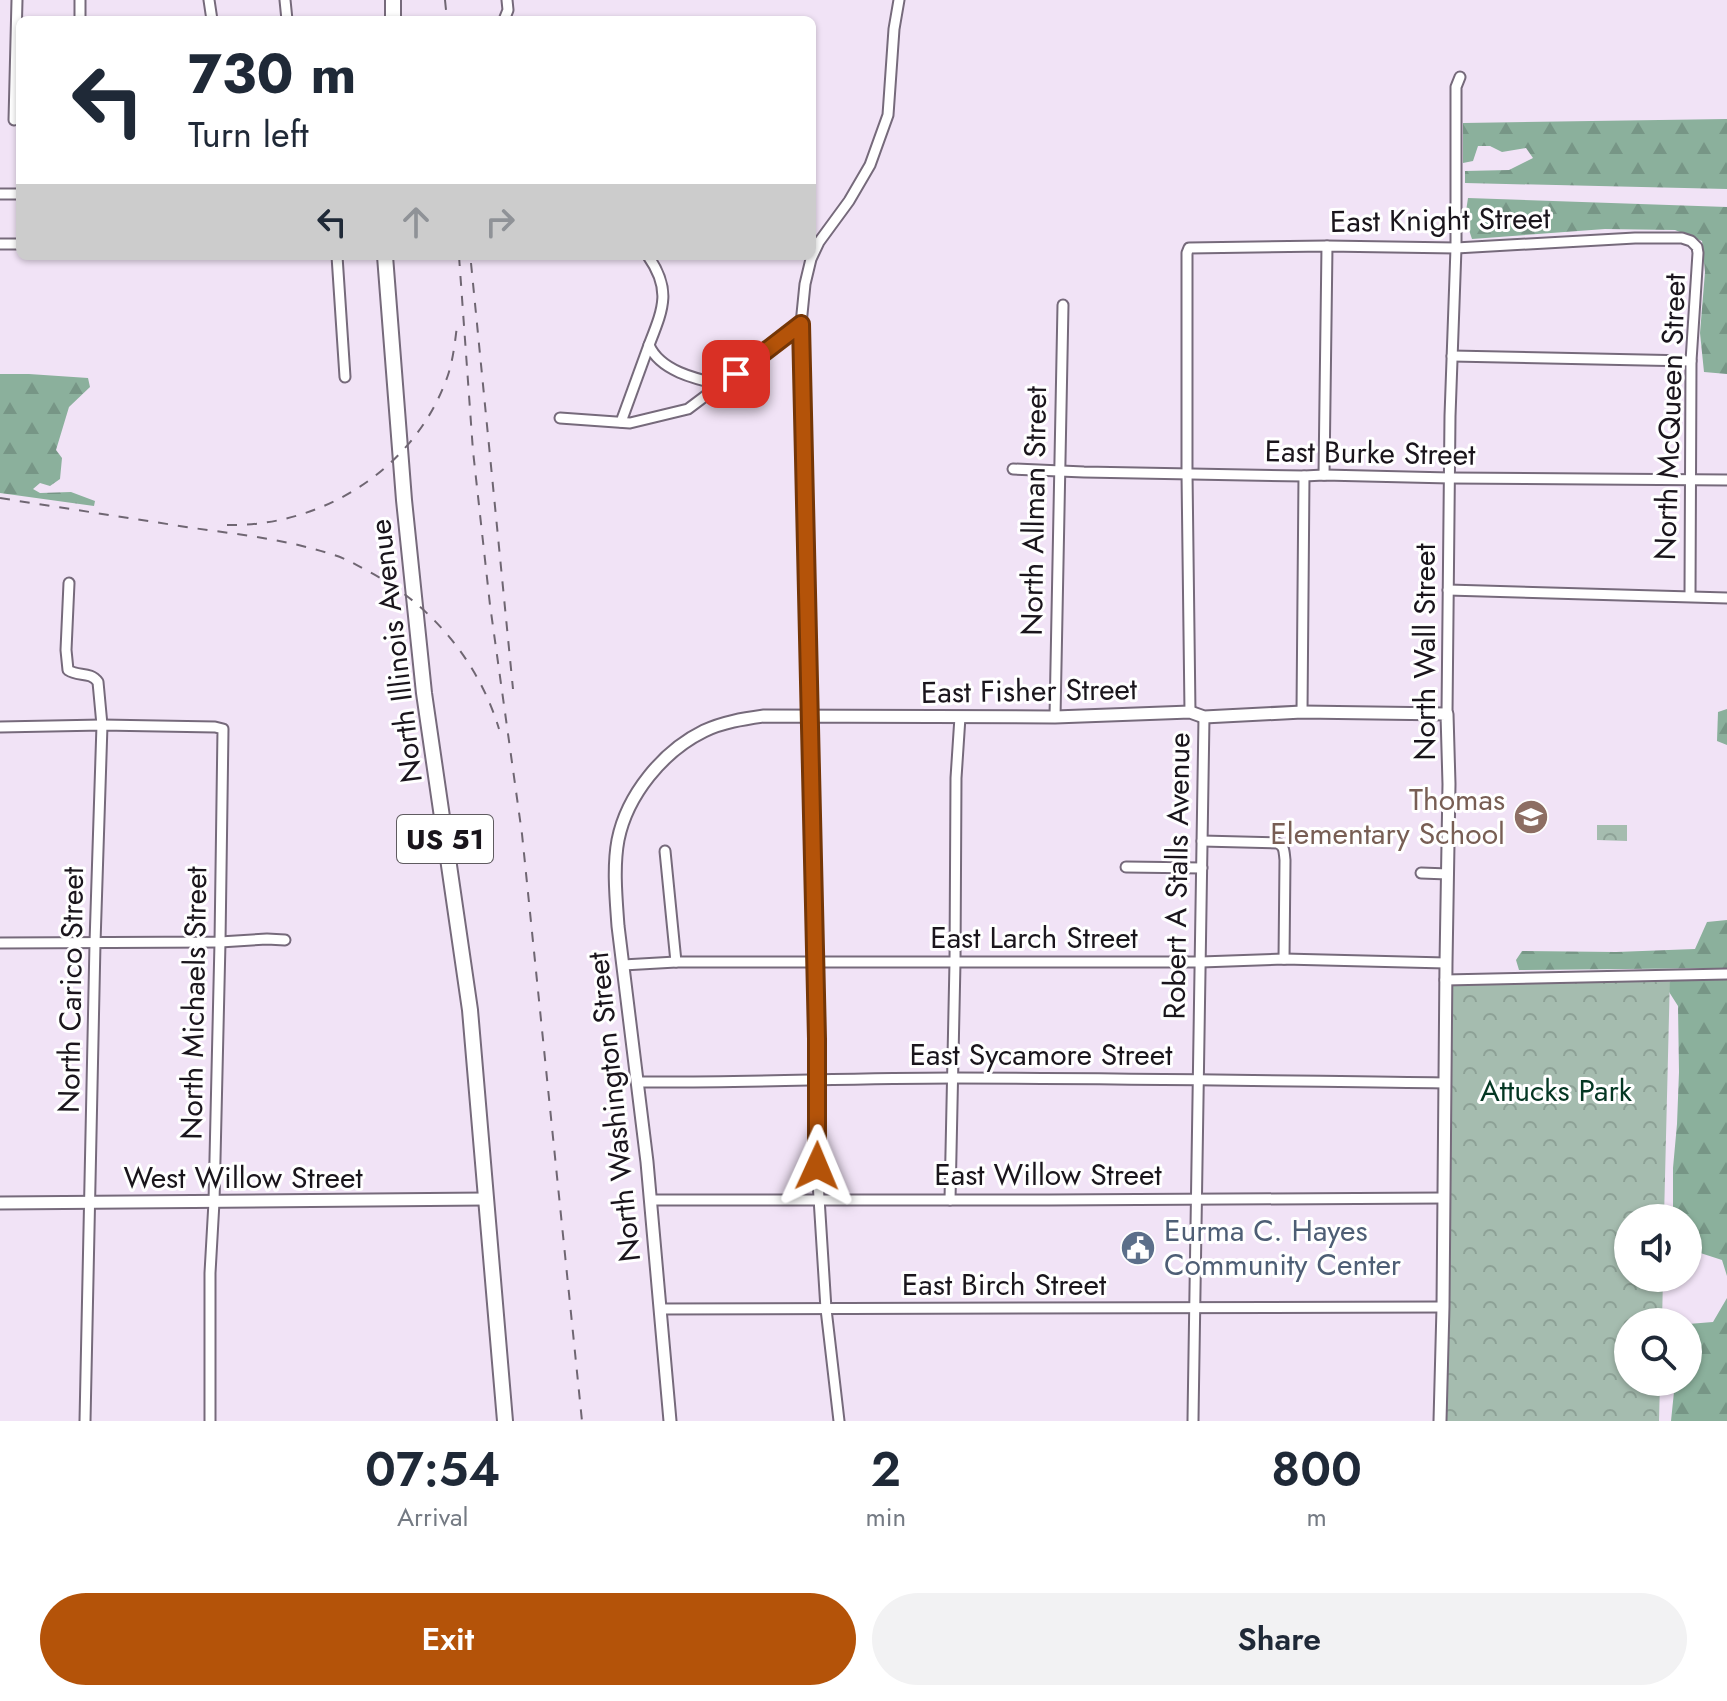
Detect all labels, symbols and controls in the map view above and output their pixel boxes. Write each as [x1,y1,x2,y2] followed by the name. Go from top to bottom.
[188,33,356,114] text: 730 m
[56,48,160,152] icon: left
[188,108,309,160] text: Turn left
[1329,196,1551,243] street label: East Knight Street
[310,200,354,244] icon: left
[394,200,438,244] icon: ahead
[478,200,522,244] icon: right
[1643,272,1696,561] street label: North McQueen Street
[702,340,770,408] pin
[714,352,758,396] icon: arrive
[1010,385,1057,636] street label: North Allman Street
[1264,429,1477,476] street label: East Burke Street
[358,517,433,785] street label: North Illinois Avenue
[1403,543,1446,761] street label: North Wall Street
[921,667,1138,714] street label: East Fisher Street
[1152,732,1201,1020] street label: Robert A Stalls Avenue
[1270,778,1505,855] place label: Thomas Elementary School
[1512,798,1550,836] school or university icon: Thomas Elementary School
[397,815,493,863] road number: US 51
[170,865,217,1140] street label: North Michaels Street
[47,866,94,1113] street label: North Carico Street
[930,916,1139,959] street label: East Larch Street
[576,949,651,1264] street label: North Washington Street
[910,1033,1173,1076] street label: East Sycamore Street
[1480,1069,1633,1112] park label: Attucks Park
[775,1124,859,1208] position arrow
[934,1153,1163,1196] street label: East Willow Street
[123,1156,363,1199] street label: West Willow Street
[1614,1204,1702,1396] map controls
[1614,1204,1702,1292] button: sound
[1164,1209,1402,1286] place label: Eurma C. Hayes Community Center
[1119,1229,1157,1267] public building icon: Eurma C. Hayes Community Center
[902,1263,1107,1306] street label: East Birch Street
[1614,1308,1702,1396] button: search
[365,1435,500,1504] text: 07:54
[871,1435,901,1504] text: 2
[1271,1435,1362,1504] text: 800
[397,1498,469,1536] text: Arrival
[865,1498,906,1536] text: min
[1306,1498,1327,1536] text: m
[40,1593,856,1685] button: Exit
[872,1593,1687,1685] button: Share

